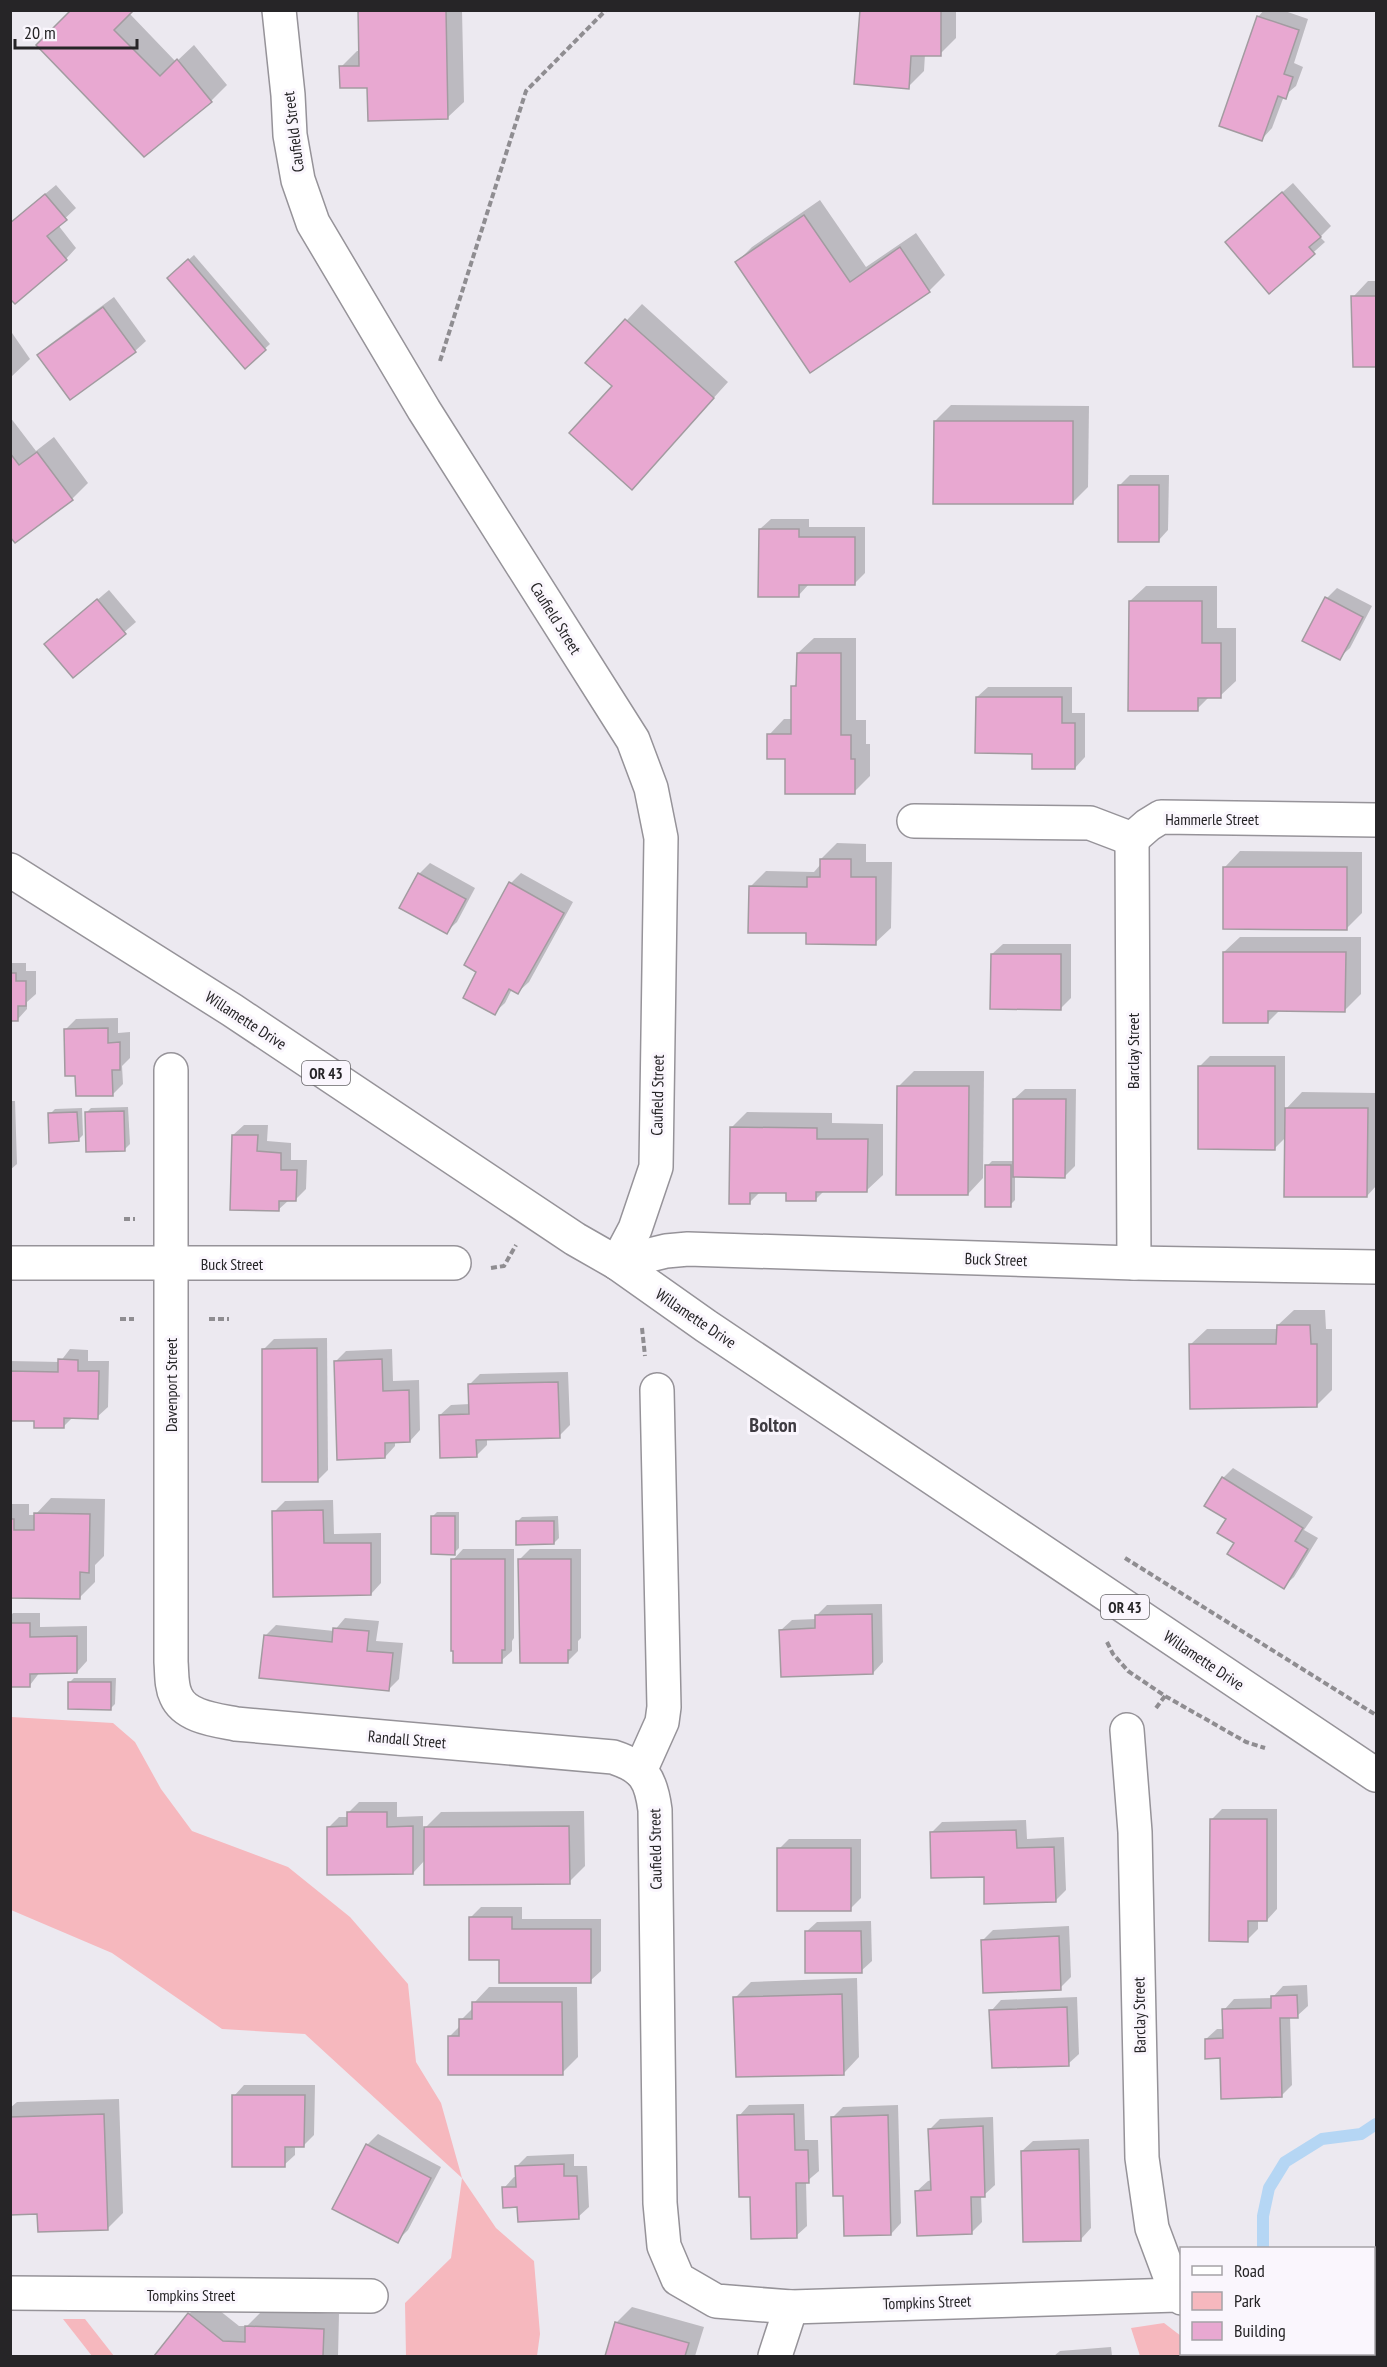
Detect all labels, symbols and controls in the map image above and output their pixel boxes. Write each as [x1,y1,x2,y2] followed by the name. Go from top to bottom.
[15,12,136,50] scale bar
[24,21,56,44] text: 20 m
[278,90,308,174] street label: Caufield Street
[526,578,586,658] street label: Caufield Street
[1165,809,1259,829] street label: Hammerle Street
[202,986,290,1054] street label: Willamette Drive
[1123,1012,1143,1089] street label: Barclay Street
[646,1054,668,1136] street label: Caufield Street
[302,1061,350,1085] road number: OR 43
[964,1248,1028,1270] street label: Buck Street
[201,1254,264,1274] street label: Buck Street
[652,1284,740,1352] street label: Willamette Drive
[161,1337,181,1432] street label: Davenport Street
[749,1412,797,1438] district label: Bolton
[1101,1595,1149,1619] road number: OR 43
[1160,1626,1248,1694] street label: Willamette Drive
[367,1726,448,1752] street label: Randall Street
[644,1808,666,1890] street label: Caufield Street
[1128,1976,1150,2053] street label: Barclay Street
[1180,2247,1375,2355] legend
[1234,2259,1265,2282] text: Road
[147,2285,236,2305] street label: Tompkins Street
[1234,2289,1261,2312] text: Park
[882,2290,972,2314] street label: Tompkins Street
[1234,2319,1286,2342] text: Building

